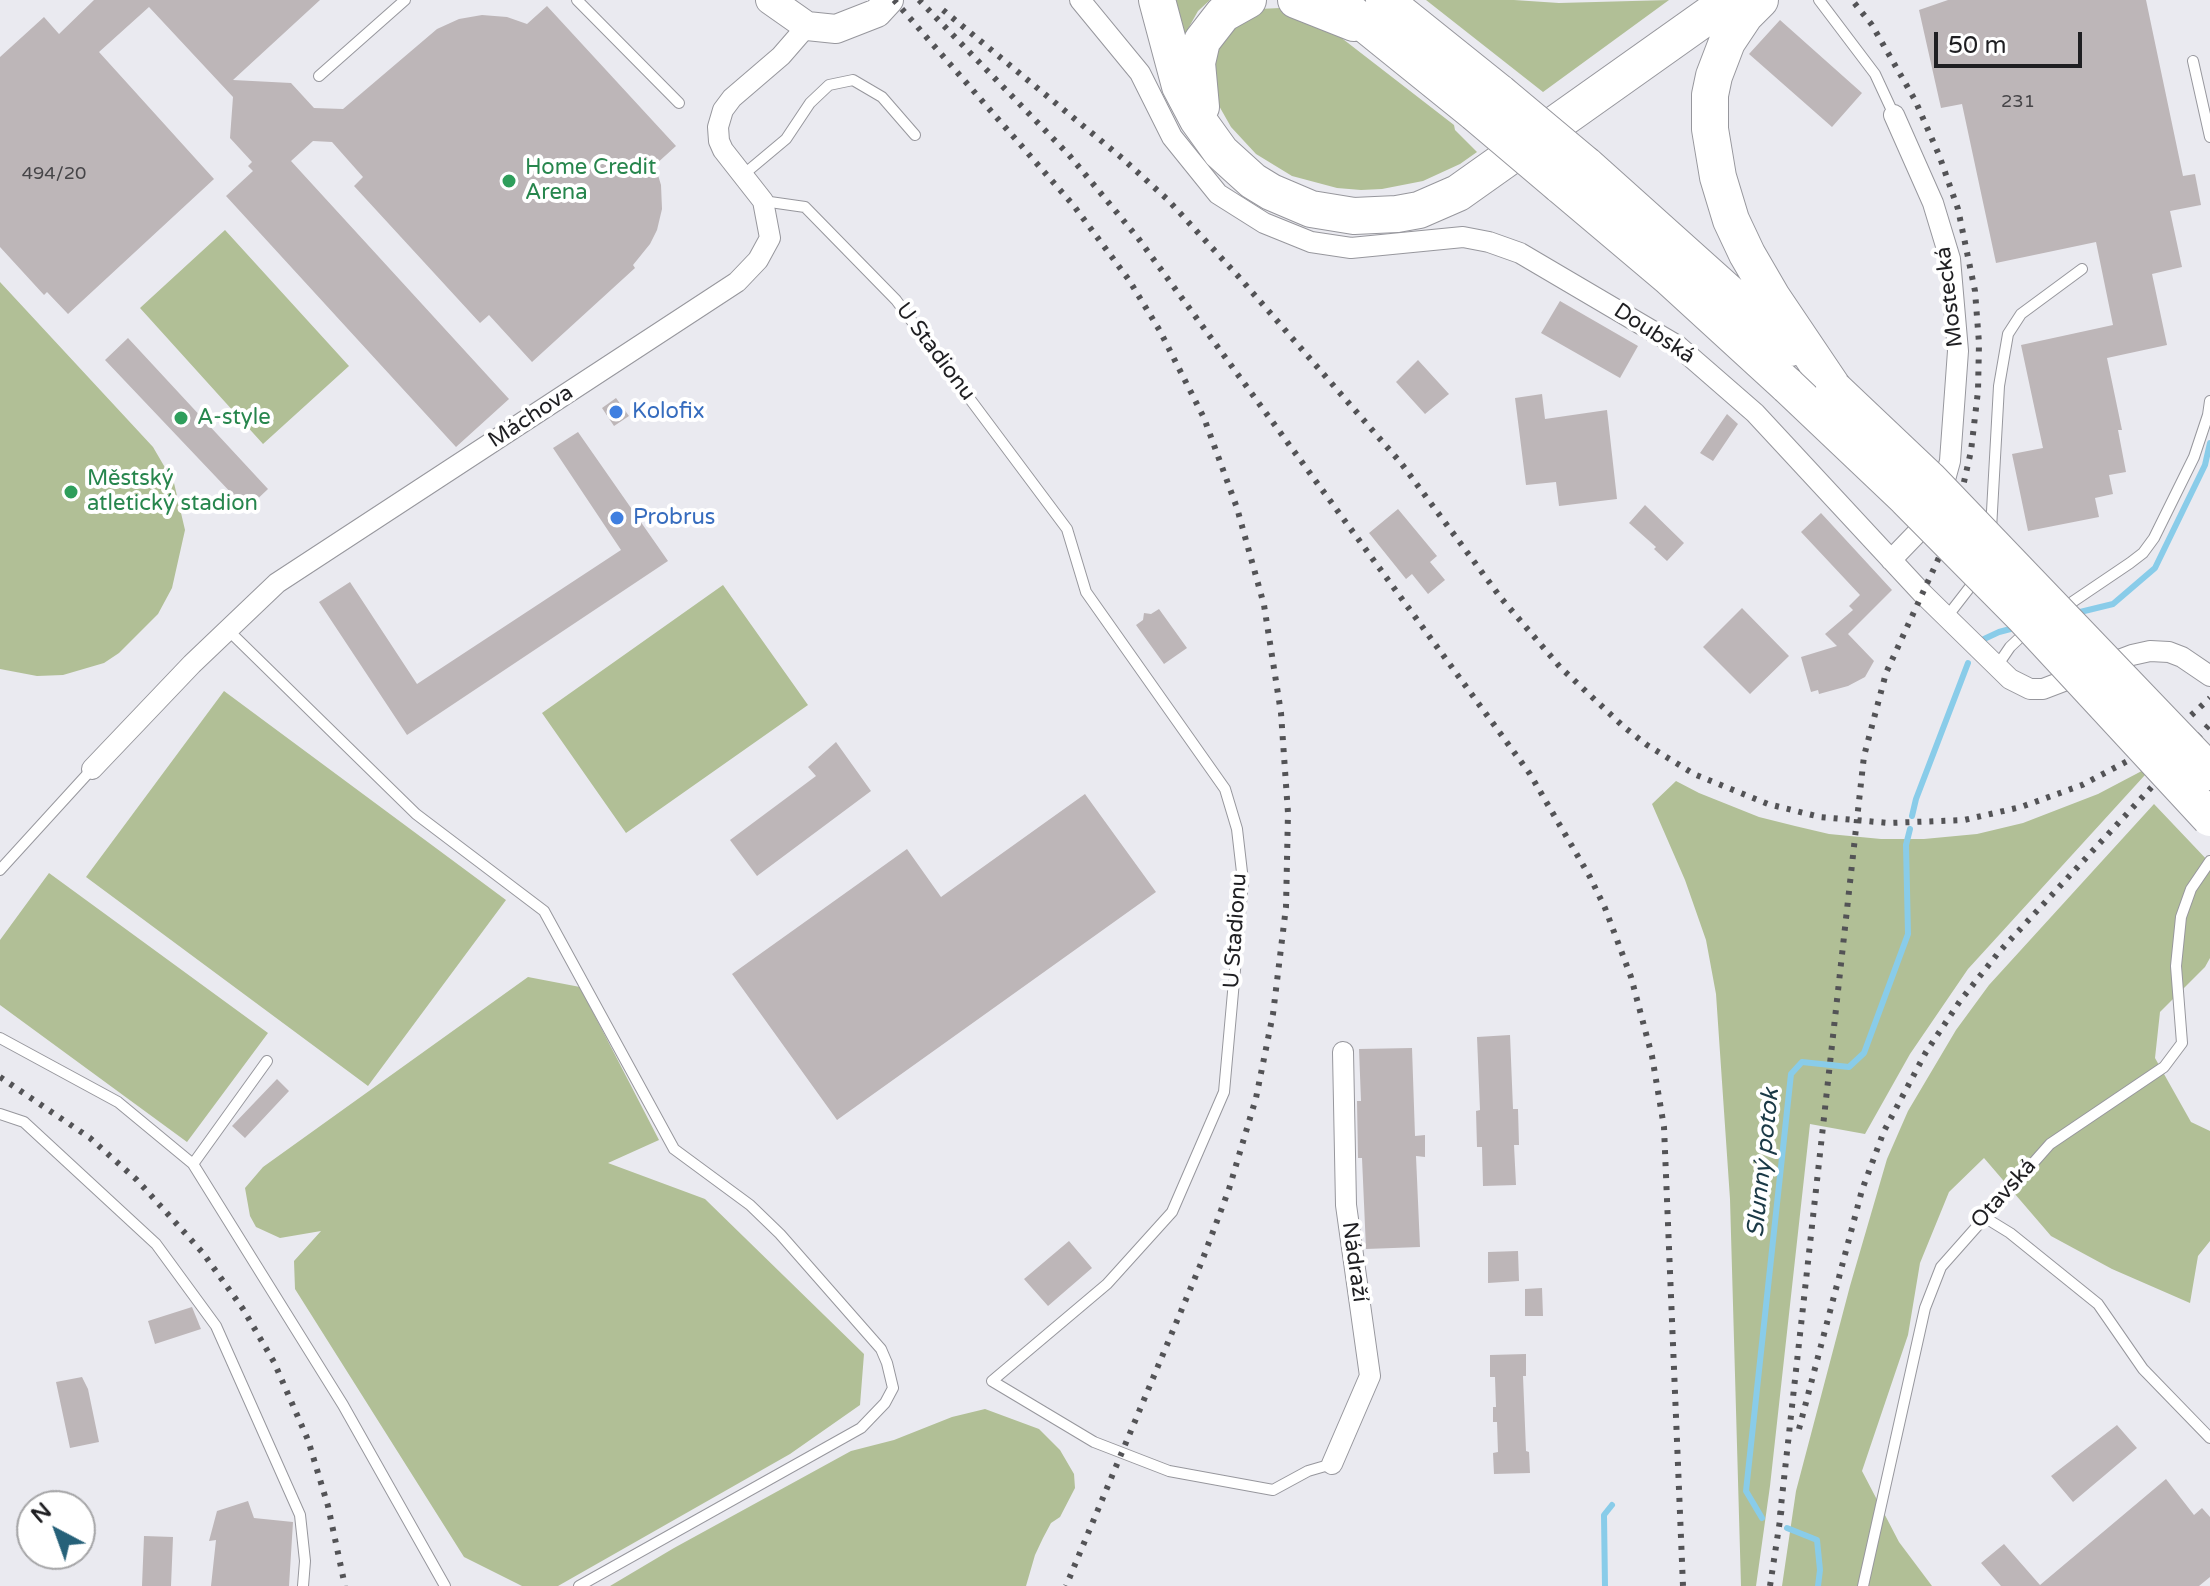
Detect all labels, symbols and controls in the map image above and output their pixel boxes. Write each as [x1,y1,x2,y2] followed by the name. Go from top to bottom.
[1938,16,2086,66] scale bar
[1948,31,2006,60] text: 50 m
[2001,91,2035,113] house number: 231
[525,155,656,206] place label: Home Credit Arena
[22,163,86,185] house number: 494/20
[500,172,518,190] marker: Home Credit Arena
[1931,245,1969,349] street label: Mostecká
[890,298,980,406] street label: U Stadionu
[1608,298,1700,370] street label: Doubská
[484,380,578,454] street label: Máchova
[632,399,705,425] place label: Kolofix
[607,403,625,421] marker: Kolofix
[197,405,271,431] place label: A-style
[172,409,190,427] marker: A-style
[87,466,258,518] place label: Městský atletický stadion
[62,483,80,501] marker: Městský atletický stadion
[633,505,715,531] place label: Probrus
[608,509,626,527] marker: Probrus
[1219,872,1253,990] street label: U Stadionu
[1742,1087,1786,1239] water label: Slunný potok
[1966,1154,2042,1234] street label: Otavská
[1335,1220,1373,1304] street label: Nádraží
[16,1490,96,1570] north arrow
[26,1498,57,1529] text: N

